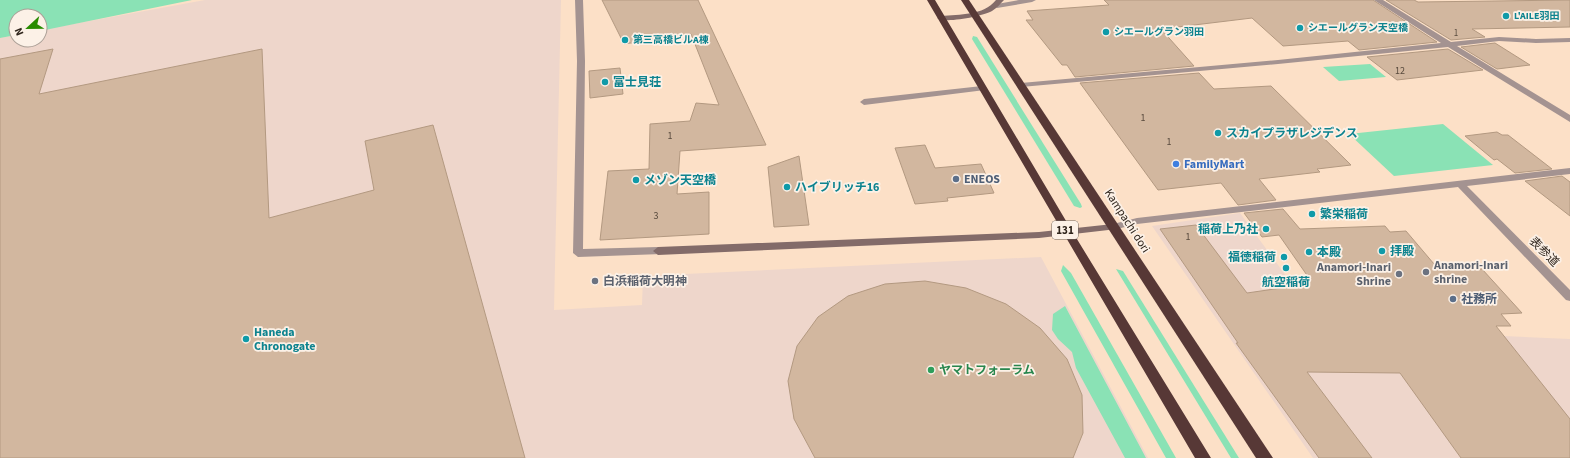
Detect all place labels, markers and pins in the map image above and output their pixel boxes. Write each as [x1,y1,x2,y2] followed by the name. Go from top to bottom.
[1514,9,1559,23] place label: L'AILE羽田
[1501,11,1511,21] marker: L'AILE羽田
[1308,21,1408,35] place label: シエールグラン天空橋
[1295,23,1305,33] marker: シエールグラン天空橋
[1114,25,1204,39] place label: シエールグラン羽田
[1101,27,1111,37] marker: シエールグラン羽田
[633,33,709,47] place label: 第三高橋ビルA棟
[620,35,630,45] marker: 第三高橋ビルA棟
[613,74,661,91] place label: 富士見荘
[600,77,610,87] marker: 富士見荘
[1226,125,1358,142] place label: スカイプラザレジデンス
[1213,128,1223,138] marker: スカイプラザレジデンス
[1184,156,1245,173] place label: FamilyMart
[1171,159,1181,169] marker: FamilyMart
[964,171,1000,188] place label: ENEOS
[644,172,717,189] place label: メゾン天空橋
[951,174,961,184] marker: ENEOS
[631,175,641,185] marker: メゾン天空橋
[795,179,879,196] place label: ハイブリッチ16
[782,182,792,192] marker: ハイブリッチ16
[1320,206,1368,223] place label: 繁栄稲荷
[1307,209,1317,219] marker: 繁栄稲荷
[1198,221,1258,238] place label: 稲荷上乃社
[1261,224,1271,234] marker: 稲荷上乃社
[1390,243,1414,260] place label: 拝殿
[1317,244,1341,261] place label: 本殿
[1377,246,1387,256] marker: 拝殿
[1304,247,1314,257] marker: 本殿
[1228,249,1276,266] place label: 福徳稲荷
[1279,252,1289,262] marker: 福徳稲荷
[1433,257,1508,288] place label: Anamori-Inari shrine
[1316,259,1391,290] place label: Anamori-Inari Shrine
[1281,263,1291,273] marker: 航空稲荷
[1421,267,1431,277] marker: Anamori-Inari shrine
[1394,269,1404,279] marker: Anamori-Inari Shrine
[603,273,687,290] place label: 白浜稲荷大明神
[1262,274,1310,291] place label: 航空稲荷
[590,276,600,286] marker: 白浜稲荷大明神
[1461,291,1497,308] place label: 社務所
[1448,294,1458,304] marker: 社務所
[254,324,316,355] place label: Haneda Chronogate
[241,334,251,344] marker: Haneda Chronogate
[939,362,1035,379] place label: ヤマトフォーラム
[926,365,936,375] marker: ヤマトフォーラム

